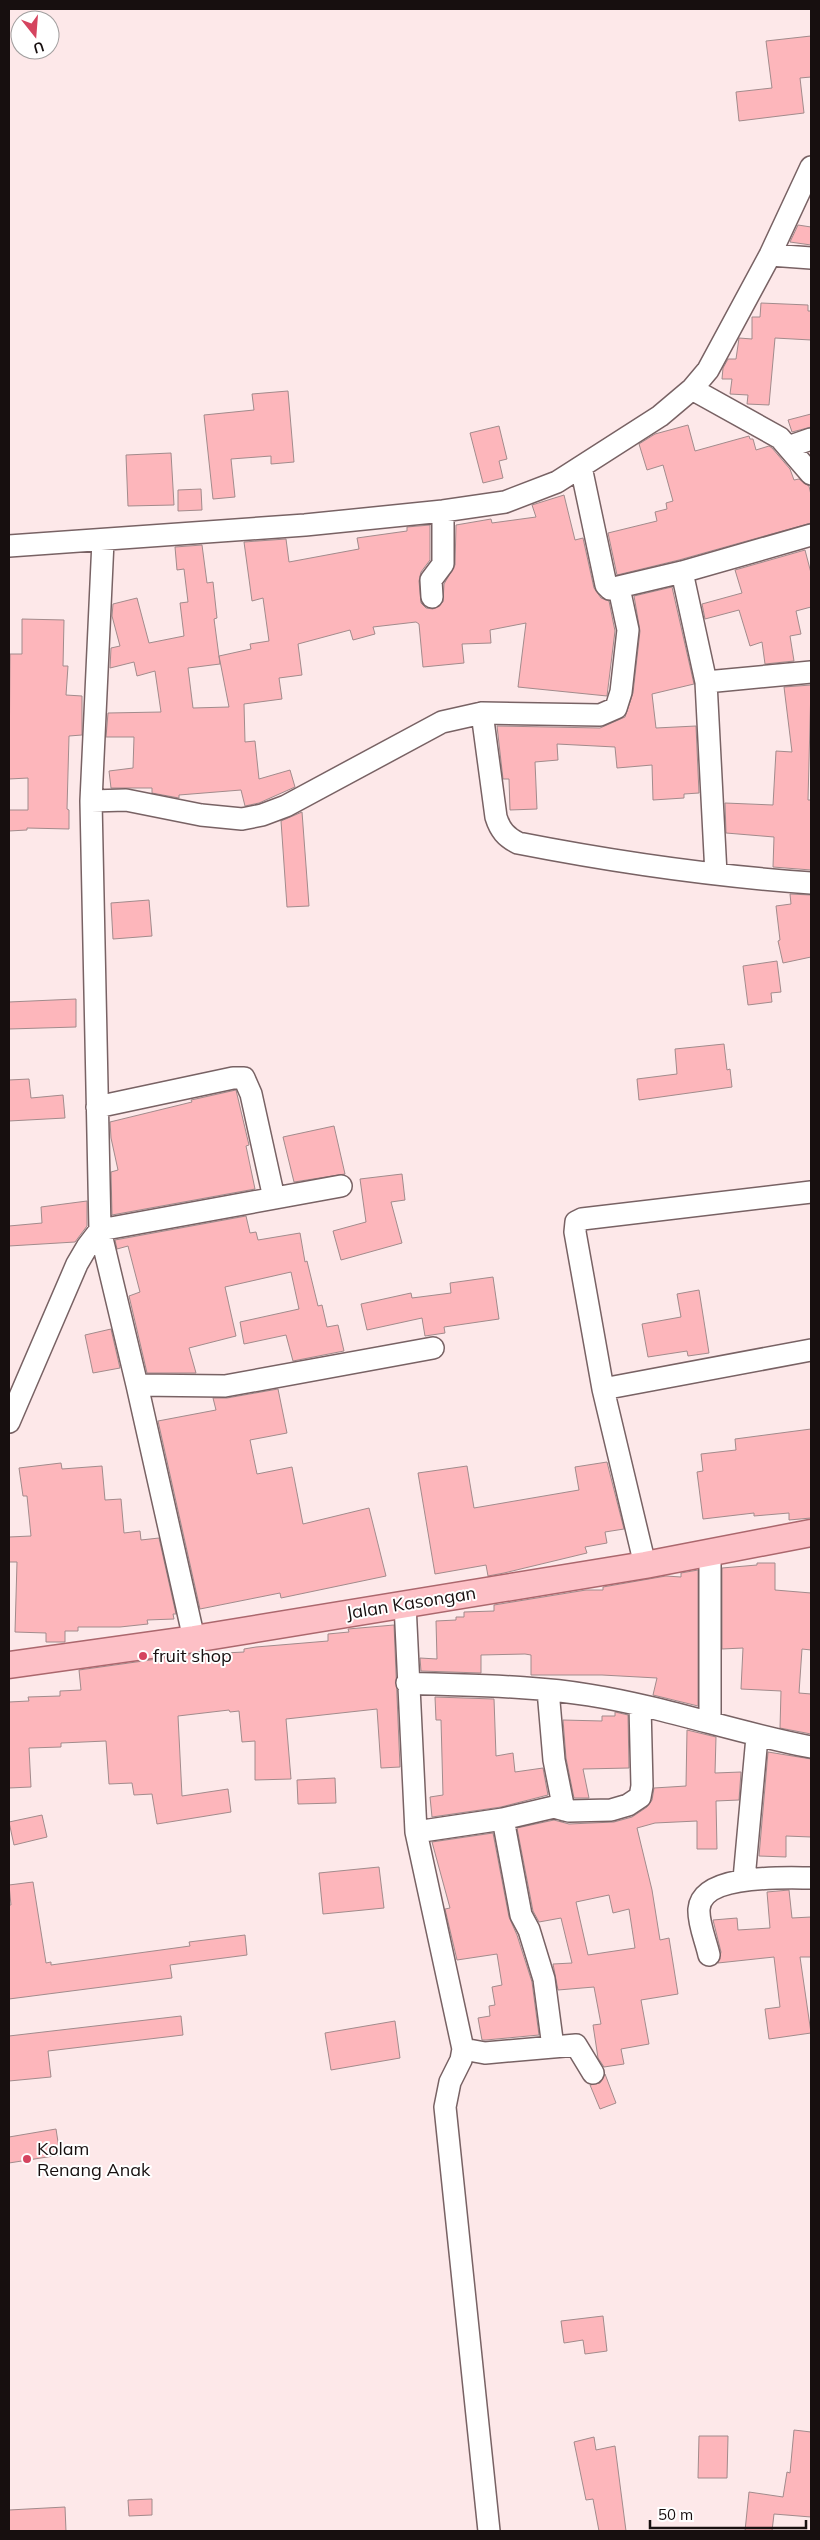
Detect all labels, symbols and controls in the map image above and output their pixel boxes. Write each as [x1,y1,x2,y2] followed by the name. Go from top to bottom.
[10,10,60,60] north arrow
[31,37,46,58] text: U
[344,1581,478,1624] street label: Jalan Kasongan
[153,1644,232,1667] place label: fruit shop
[137,1650,149,1662] marker: fruit shop
[37,2137,151,2181] place label: Kolam Renang Anak
[21,2153,33,2165] marker: Kolam Renang Anak
[650,2498,806,2530] scale bar
[658,2505,693,2524] text: 50 m

